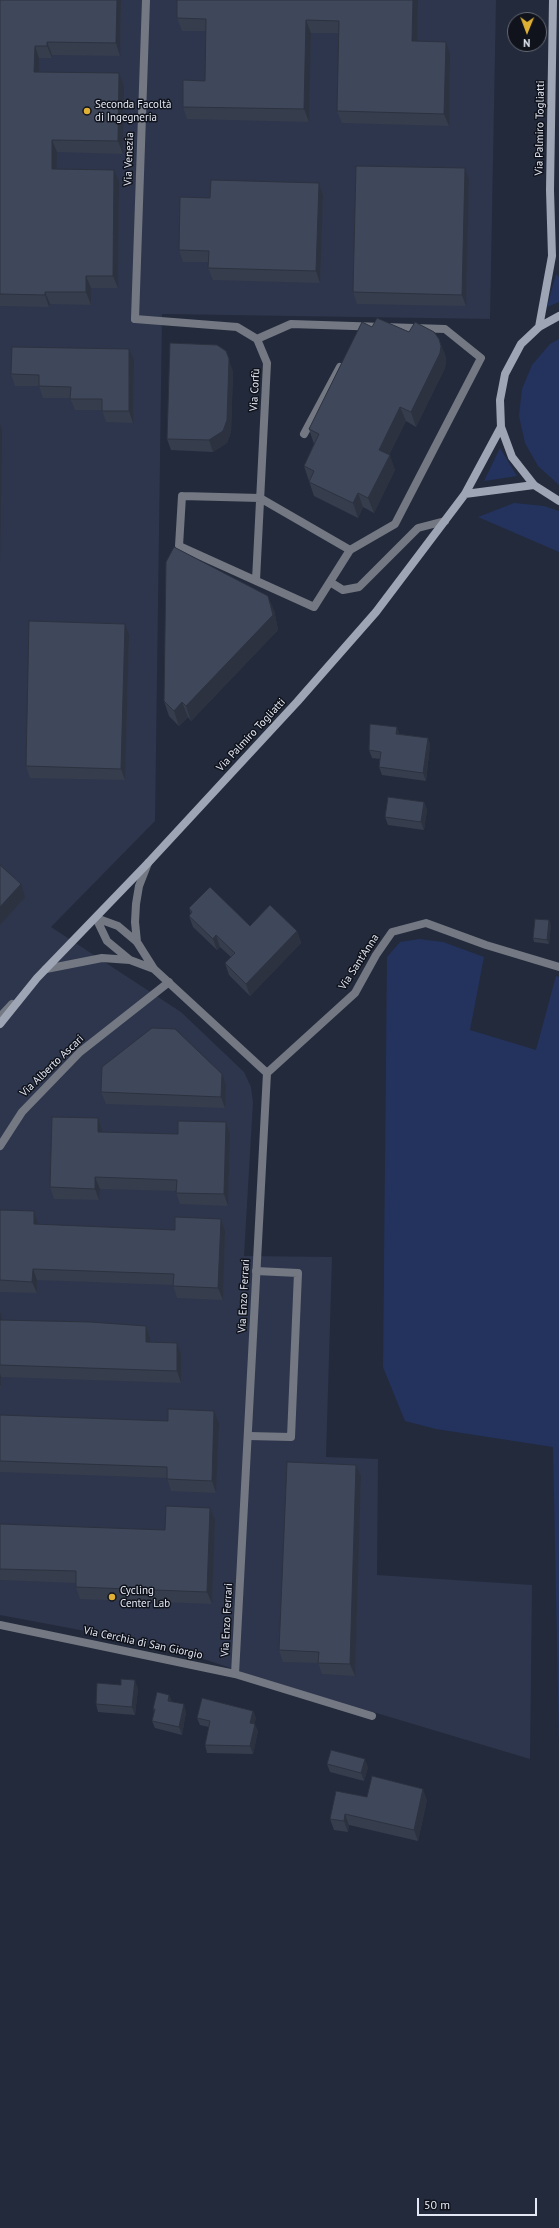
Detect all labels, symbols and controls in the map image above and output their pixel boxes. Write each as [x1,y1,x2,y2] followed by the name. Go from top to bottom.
[507,12,547,52] north arrow
[523,36,531,50] text: N
[533,80,547,176] street label: Via Palmiro Togliatti
[95,98,171,124] place label: Seconda Facoltà di Ingegneria
[82,106,92,116] marker: Seconda Facoltà di Ingegneria
[121,132,137,186] street label: Via Venezia
[247,368,263,412] street label: Via Corfù
[214,696,288,774] street label: Via Palmiro Togliatti
[336,932,382,992] street label: Via Sant'Anna
[17,1032,87,1100] street label: Via Alberto Ascari
[235,1259,253,1333] street label: Via Enzo Ferrari
[218,1583,236,1657] street label: Via Enzo Ferrari
[120,1584,170,1610] place label: Cycling Center Lab
[107,1592,117,1602] marker: Cycling Center Lab
[82,1624,204,1662] street label: Via Cerchia di San Giorgio
[419,2190,539,2216] scale bar
[424,2197,450,2212] text: 50 m

